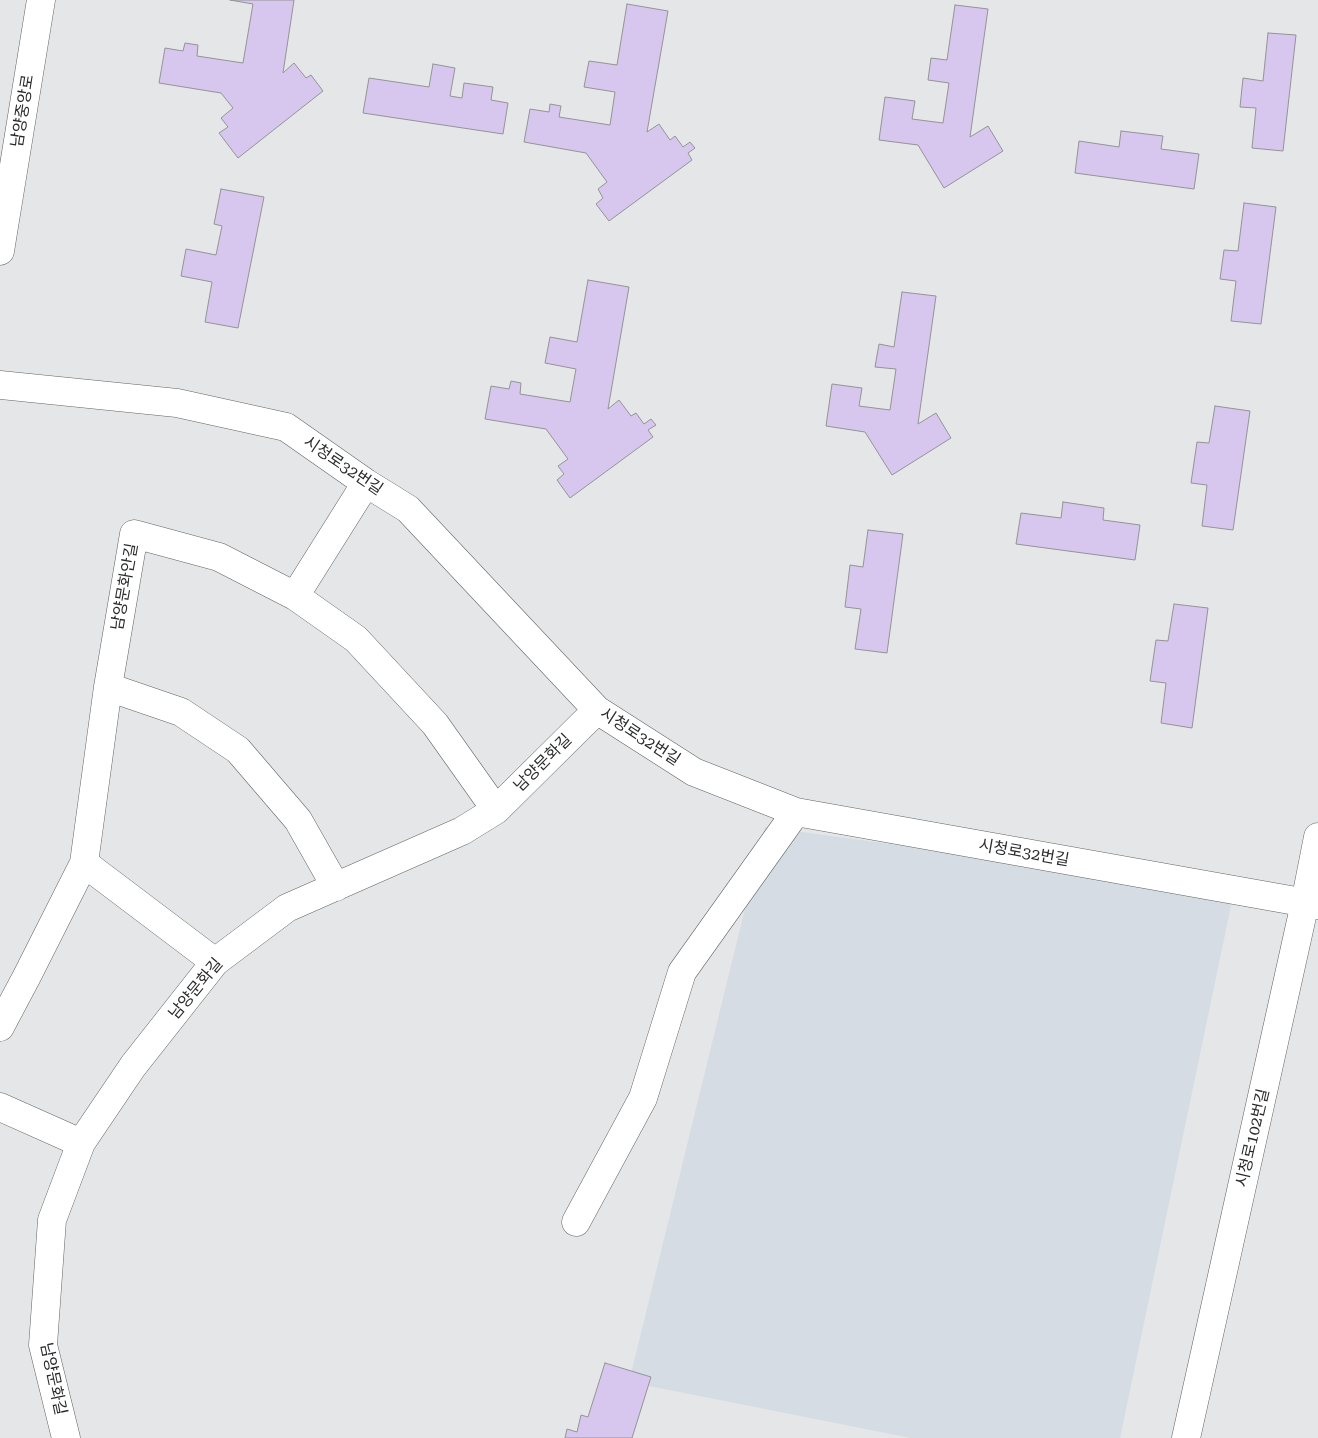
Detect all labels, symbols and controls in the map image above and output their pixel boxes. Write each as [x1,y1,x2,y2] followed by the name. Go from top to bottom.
[8,73,38,149] street label: 남양중앙로
[300,432,386,500] street label: 시청로32번길
[108,542,142,632] street label: 남양문화안길
[596,704,684,770] street label: 시청로32번길
[510,730,576,796] street label: 남양문화길
[977,836,1071,870] street label: 시청로32번길
[165,955,227,1023] street label: 남양문화길
[1232,1087,1274,1189] street label: 시청로102번길
[36,1341,70,1417] street label: 남양문화길

